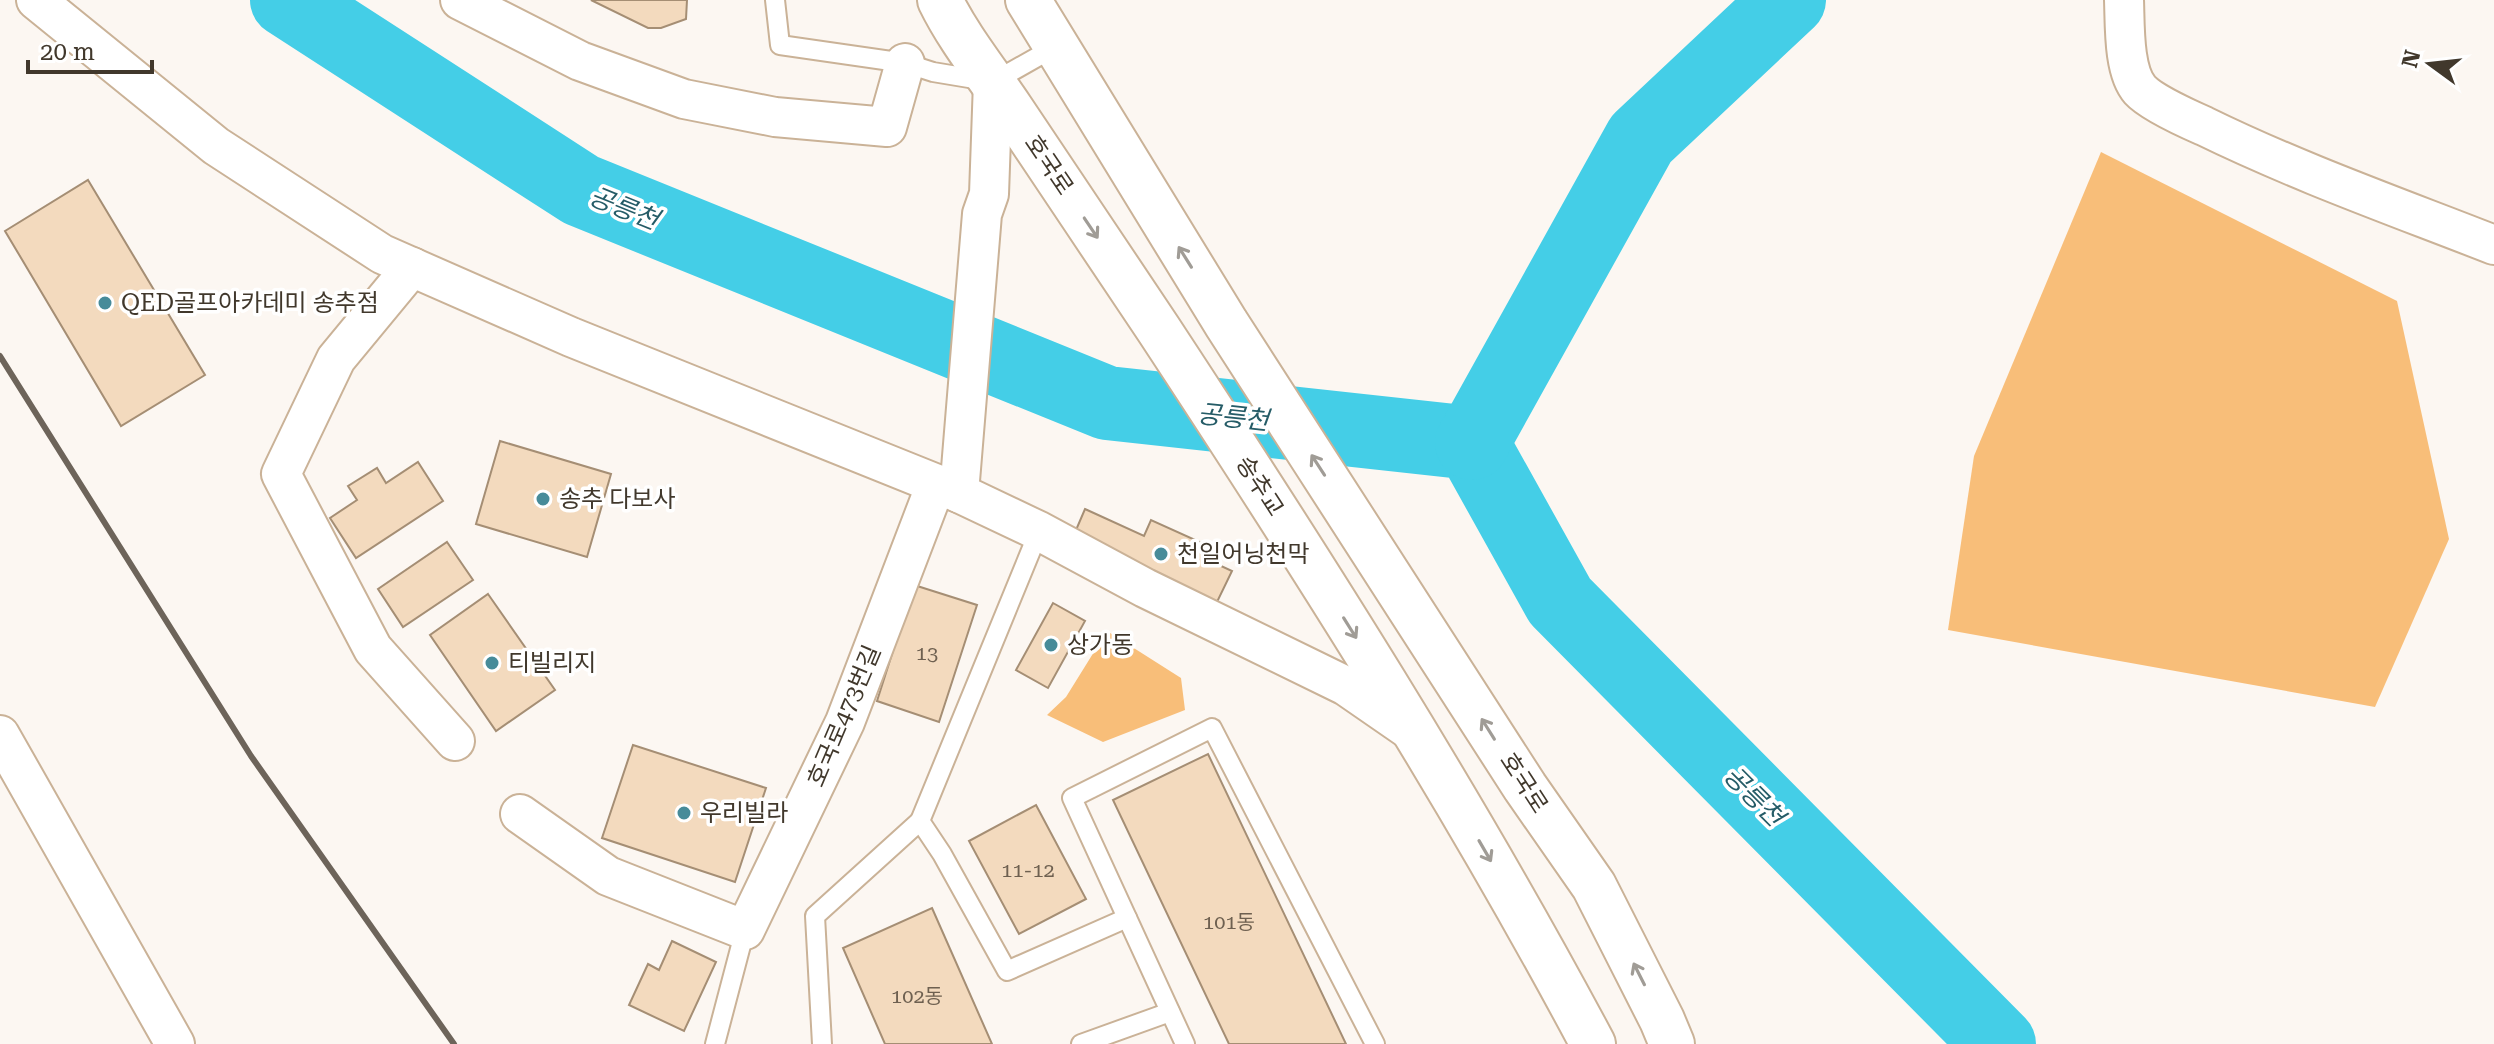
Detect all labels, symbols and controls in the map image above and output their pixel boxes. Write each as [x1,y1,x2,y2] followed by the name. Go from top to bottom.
[28,24,152,74] scale bar
[2390,24,2470,104] north arrow
[40,38,95,66] text: 20 m
[2397,47,2425,70] text: N
[1019,130,1079,200] street label: 호국로
[585,181,666,237] water label: 공릉천
[1083,217,1099,239] one-way arrow
[1177,246,1193,269] one-way arrow
[121,289,379,317] place label: QED골프아카데미 송추점
[96,294,114,312] marker: QED골프아카데미 송추점
[1196,398,1273,436] water label: 공릉천
[1230,451,1290,521] street label: 송추교
[1310,454,1326,477] one-way arrow
[559,485,675,513] place label: 송추 다보사
[534,490,552,508] marker: 송추 다보사
[1177,540,1309,568] place label: 천일어닝천막
[1152,545,1170,563] marker: 천일어닝천막
[1343,616,1359,639] one-way arrow
[1067,631,1133,659] place label: 상가동
[1042,636,1060,654] marker: 상가동
[802,641,886,791] street label: 호국로473번길
[916,641,938,665] house number: 13
[508,649,596,677] place label: 티빌리지
[483,654,501,672] marker: 티빌리지
[1480,718,1497,740] one-way arrow
[1494,748,1554,818] street label: 호국로
[1718,760,1792,834] water label: 공릉천
[700,799,788,827] place label: 우리빌라
[675,804,693,822] marker: 우리빌라
[1478,838,1493,862] one-way arrow
[1001,858,1055,882] house number: 11-12
[1203,910,1255,934] house number: 101동
[1630,962,1646,986] one-way arrow
[891,984,943,1008] house number: 102동

